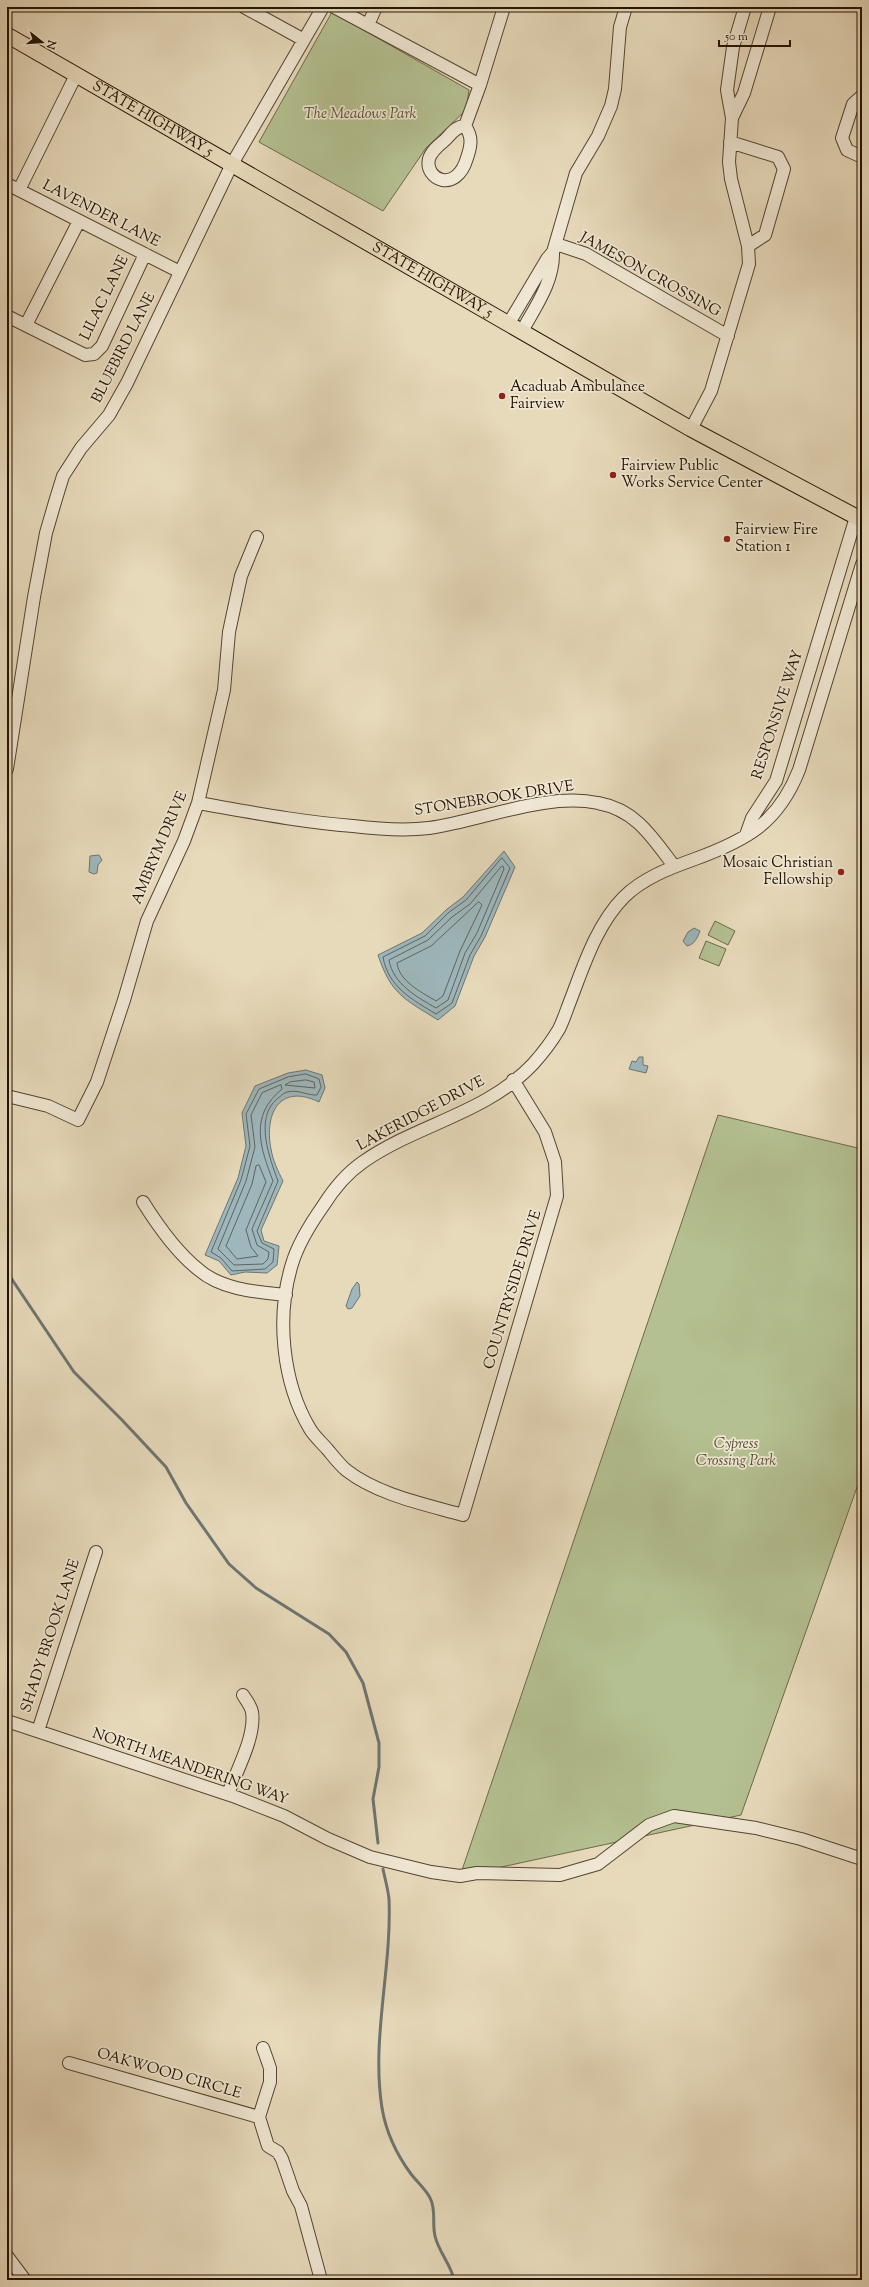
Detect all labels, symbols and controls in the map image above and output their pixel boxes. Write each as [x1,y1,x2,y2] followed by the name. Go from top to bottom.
[22,22,62,62] north arrow
[719,22,790,48] scale bar
[724,28,748,46] text: 50 m
[42,37,60,51] text: N
[88,76,217,162] street label: STATE HIGHWAY 5
[304,104,416,125] park label: The Meadows Park
[39,175,163,253] street label: LAVENDER LANE
[575,227,724,323] street label: JAMESON CROSSING
[368,237,497,323] street label: STATE HIGHWAY 5
[75,252,135,344] street label: LILAC LANE
[87,289,161,407] street label: BLUEBIRD LANE
[510,377,645,415] place label: Acaduab Ambulance Fairview
[497,391,507,401] marker: Acaduab Ambulance Fairview
[621,456,763,494] place label: Fairview Public Works Service Center
[608,470,618,480] marker: Fairview Public Works Service Center
[735,520,818,558] place label: Fairview Fire Station 1
[722,534,732,544] marker: Fairview Fire Station 1
[747,647,809,783] street label: RESPONSIVE WAY
[413,776,575,822] street label: STONEBROOK DRIVE
[127,788,193,908] street label: AMBRYM DRIVE
[723,853,833,891] place label: Mosaic Christian Fellowship
[836,867,846,877] marker: Mosaic Christian Fellowship
[353,1071,489,1157] street label: LAKERIDGE DRIVE
[479,1208,547,1372] street label: COUNTRYSIDE DRIVE
[696,1434,776,1472] park label: Cypress Crossing Park
[16,1557,86,1715] street label: SHADY BROOK LANE
[89,1724,291,1811] street label: NORTH MEANDERING WAY
[94,2043,244,2105] street label: OAKWOOD CIRCLE

